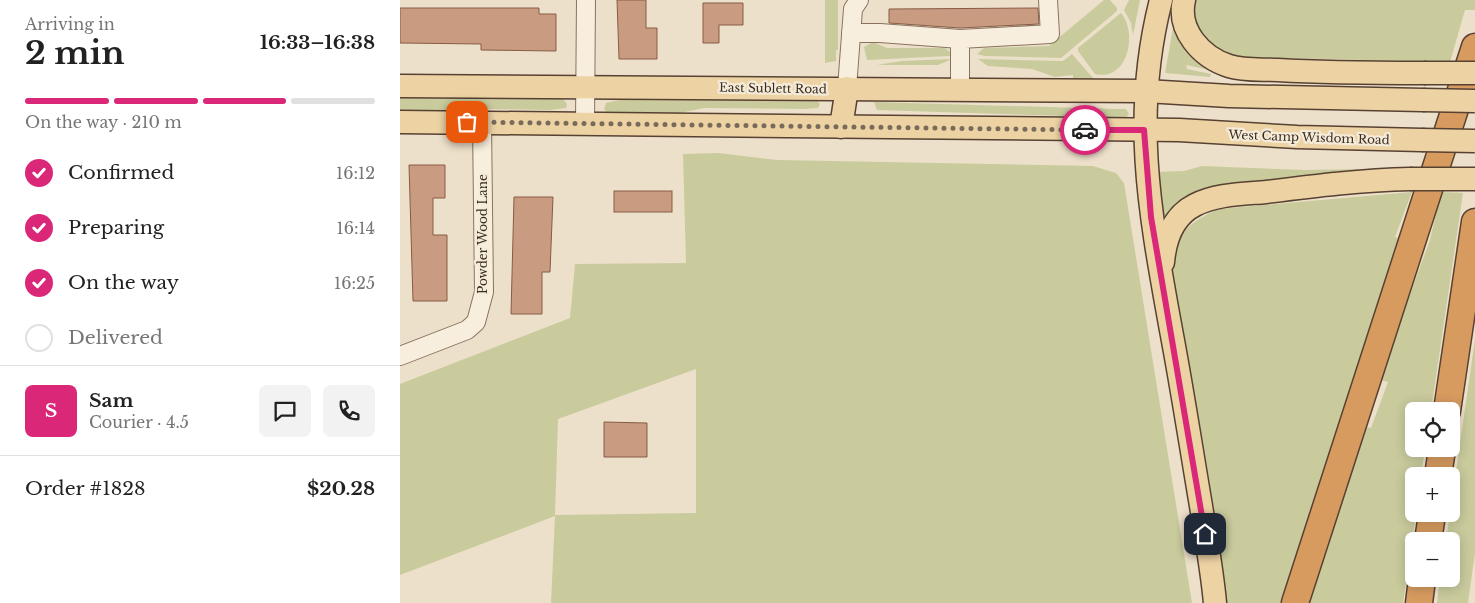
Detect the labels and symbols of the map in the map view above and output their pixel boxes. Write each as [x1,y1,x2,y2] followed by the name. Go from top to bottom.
[719,80,827,96] street label: East Sublett Road
[446,101,488,143] pin
[1060,105,1110,155] courier
[1227,127,1390,147] street label: West Camp Wisdom Road
[475,174,490,294] street label: Powder Wood Lane
[1184,513,1226,555] pin

